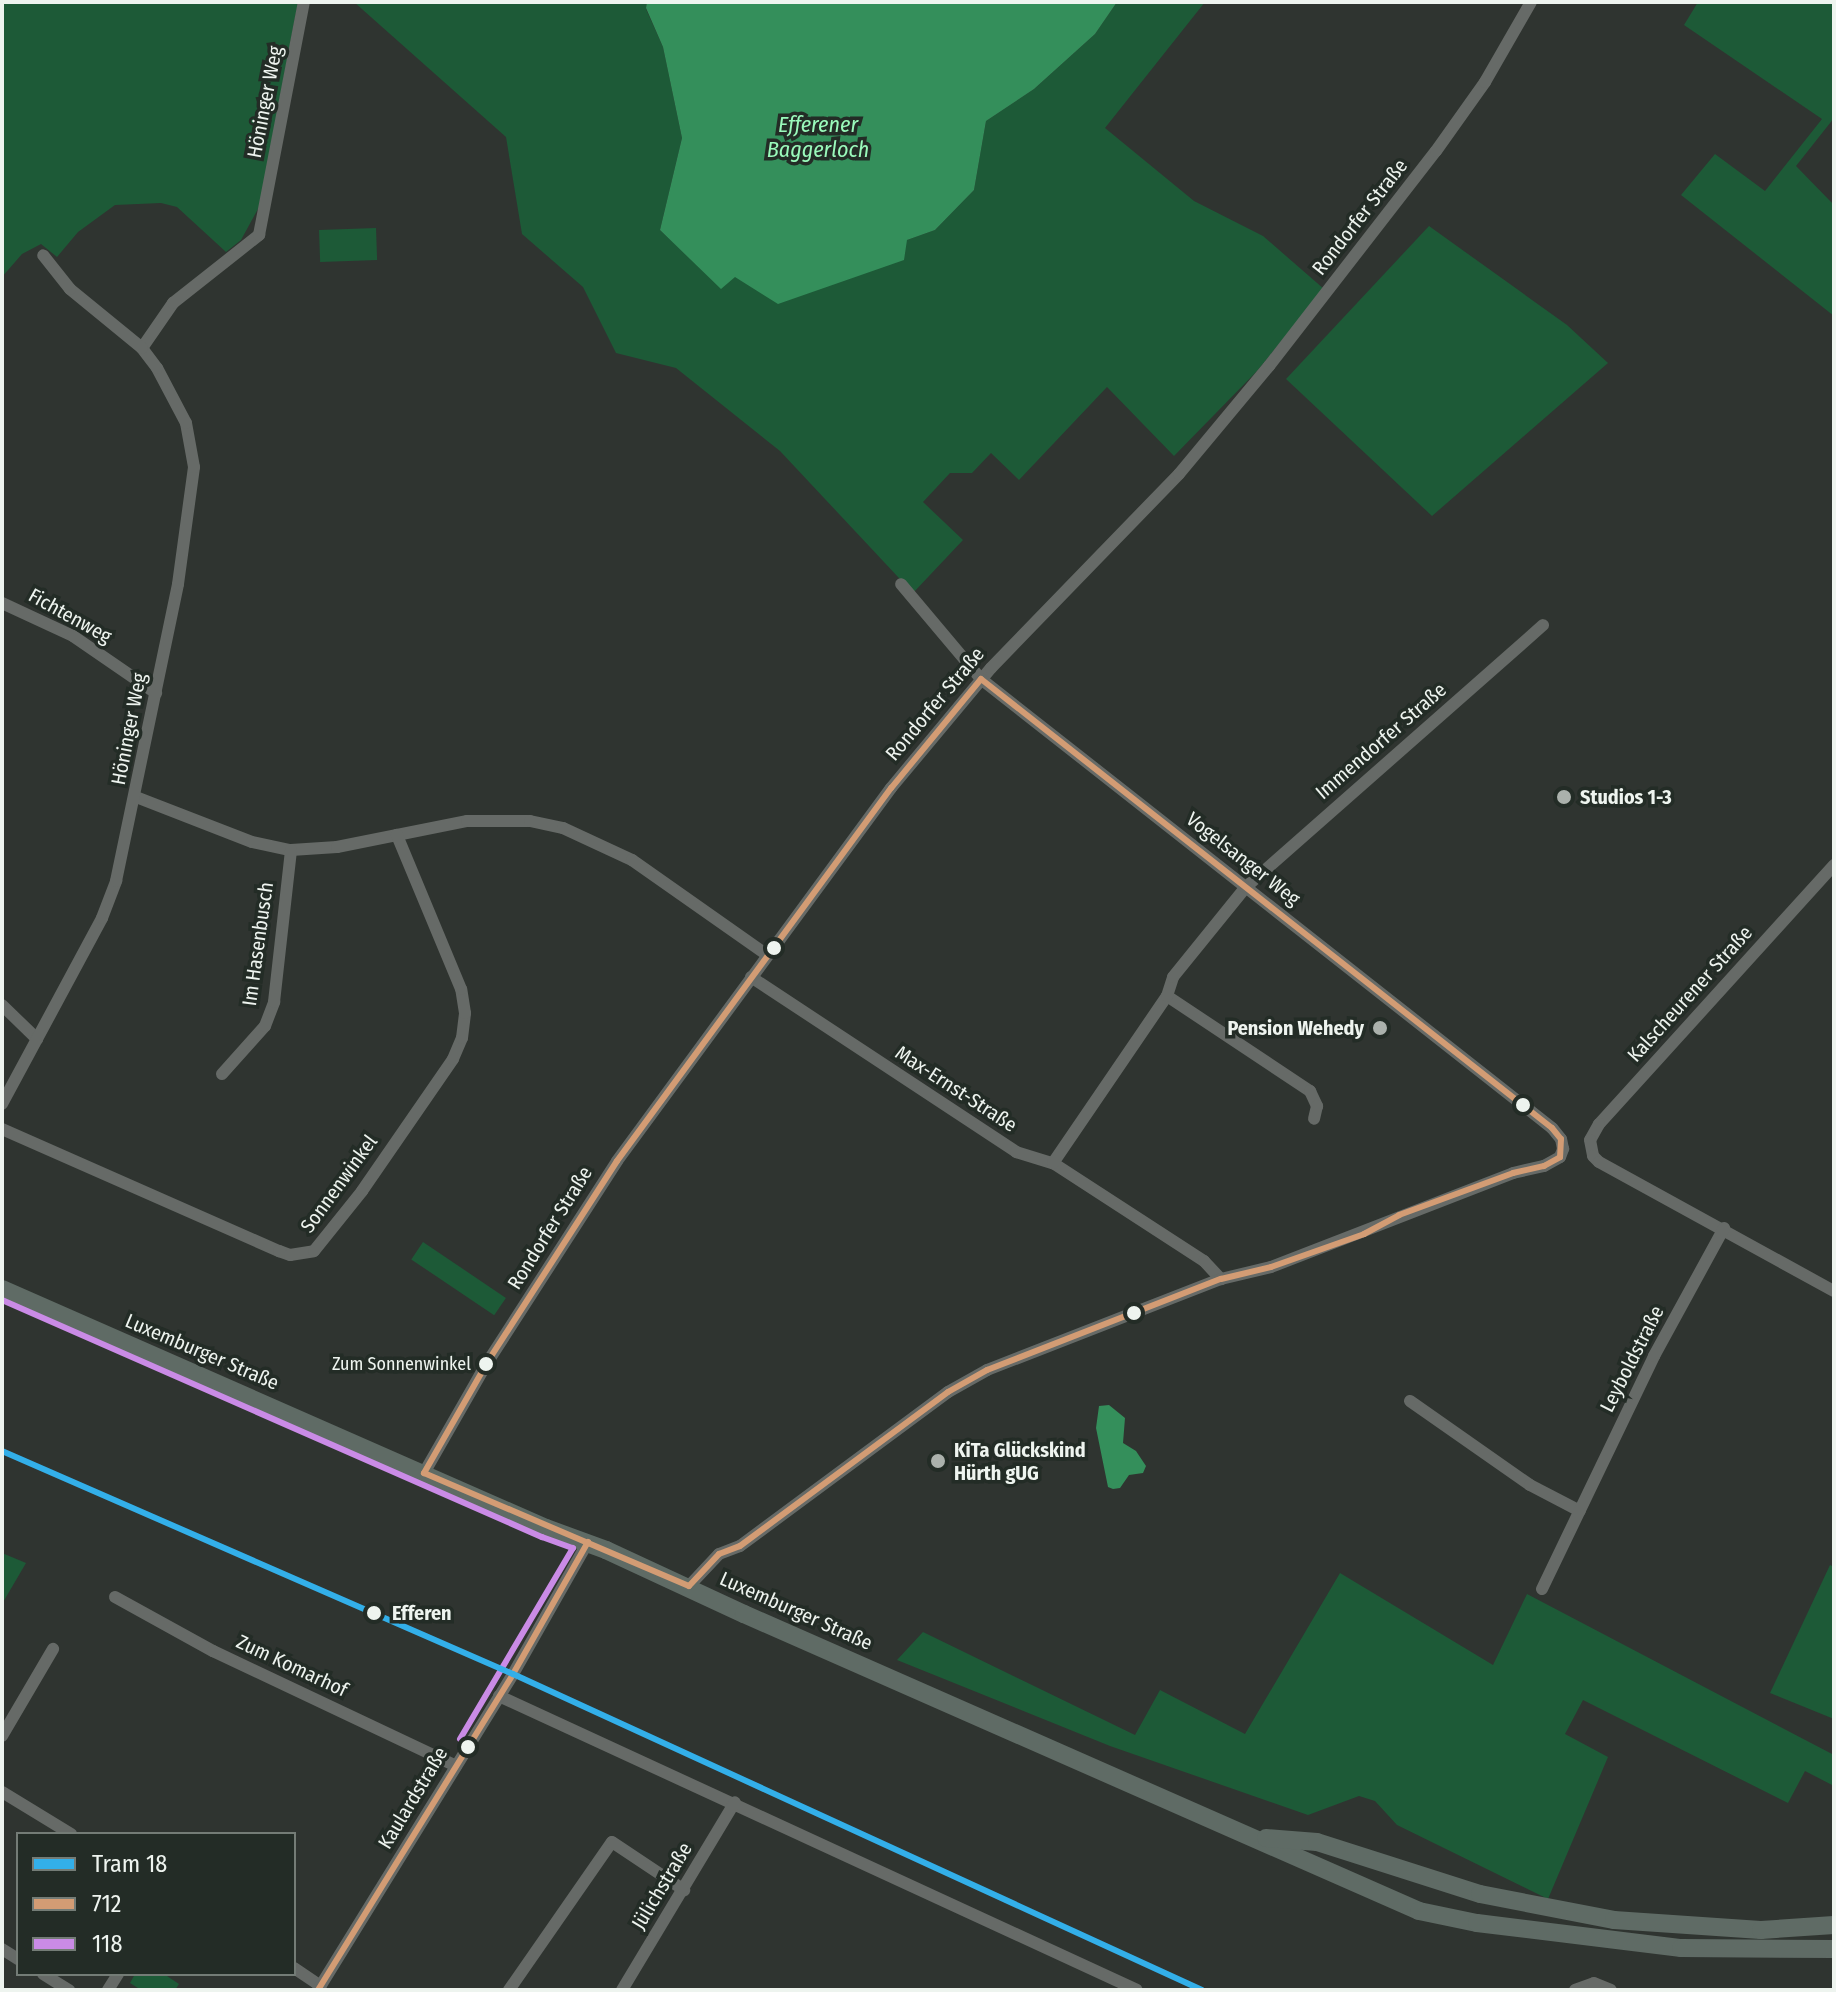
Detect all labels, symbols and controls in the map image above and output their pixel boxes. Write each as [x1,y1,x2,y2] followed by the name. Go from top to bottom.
[242,44,288,160] street label: Höninger Weg
[767,111,869,162] water label: Efferener Baggerloch
[1307,154,1413,280] street label: Rondorfer Straße
[24,583,116,649] street label: Fichtenweg
[881,642,989,766] street label: Rondorfer Straße
[106,671,152,787] street label: Höninger Weg
[1311,678,1451,804] street label: Immendorfer Straße
[1580,785,1672,809] place label: Studios 1-3
[1555,788,1573,806] marker: Studios 1-3
[1181,807,1305,911] street label: Vogelsanger Weg
[237,881,279,1007] street label: Im Hasenbusch
[1623,921,1757,1067] street label: Kalscheurener Straße
[766,940,782,956] unlabelled marker
[1227,1016,1364,1040] place label: Pension Wehedy
[1371,1019,1389,1037] marker: Pension Wehedy
[891,1041,1021,1137] street label: Max-Ernst-Straße
[1515,1097,1531,1113] unlabelled marker
[296,1130,382,1238] street label: Sonnenwinkel
[503,1162,597,1294] street label: Rondorfer Straße
[1595,1302,1669,1416] street label: Leyboldstraße
[1126,1305,1142,1321] unlabelled marker
[122,1309,282,1395] street label: Luxemburger Straße
[332,1353,471,1375] place label: Zum Sonnenwinkel
[478,1356,494,1372] marker: Zum Sonnenwinkel
[954,1438,1086,1485] place label: KiTa Glückskind Hürth gUG
[929,1452,947,1470] marker: KiTa Glückskind Hürth gUG
[716,1567,876,1655] street label: Luxemburger Straße
[392,1601,452,1625] place label: Efferen
[363,1602,385,1624] marker: Efferen
[233,1630,351,1702] street label: Zum Komarhof
[460,1739,476,1755] unlabelled marker
[373,1743,453,1853] street label: Kaulardstraße
[16,1832,296,1976] legend
[627,1838,697,1934] street label: Jülichstraße
[92,1850,167,1878] text: Tram 18
[92,1890,121,1918] text: 712
[92,1930,122,1958] text: 118

